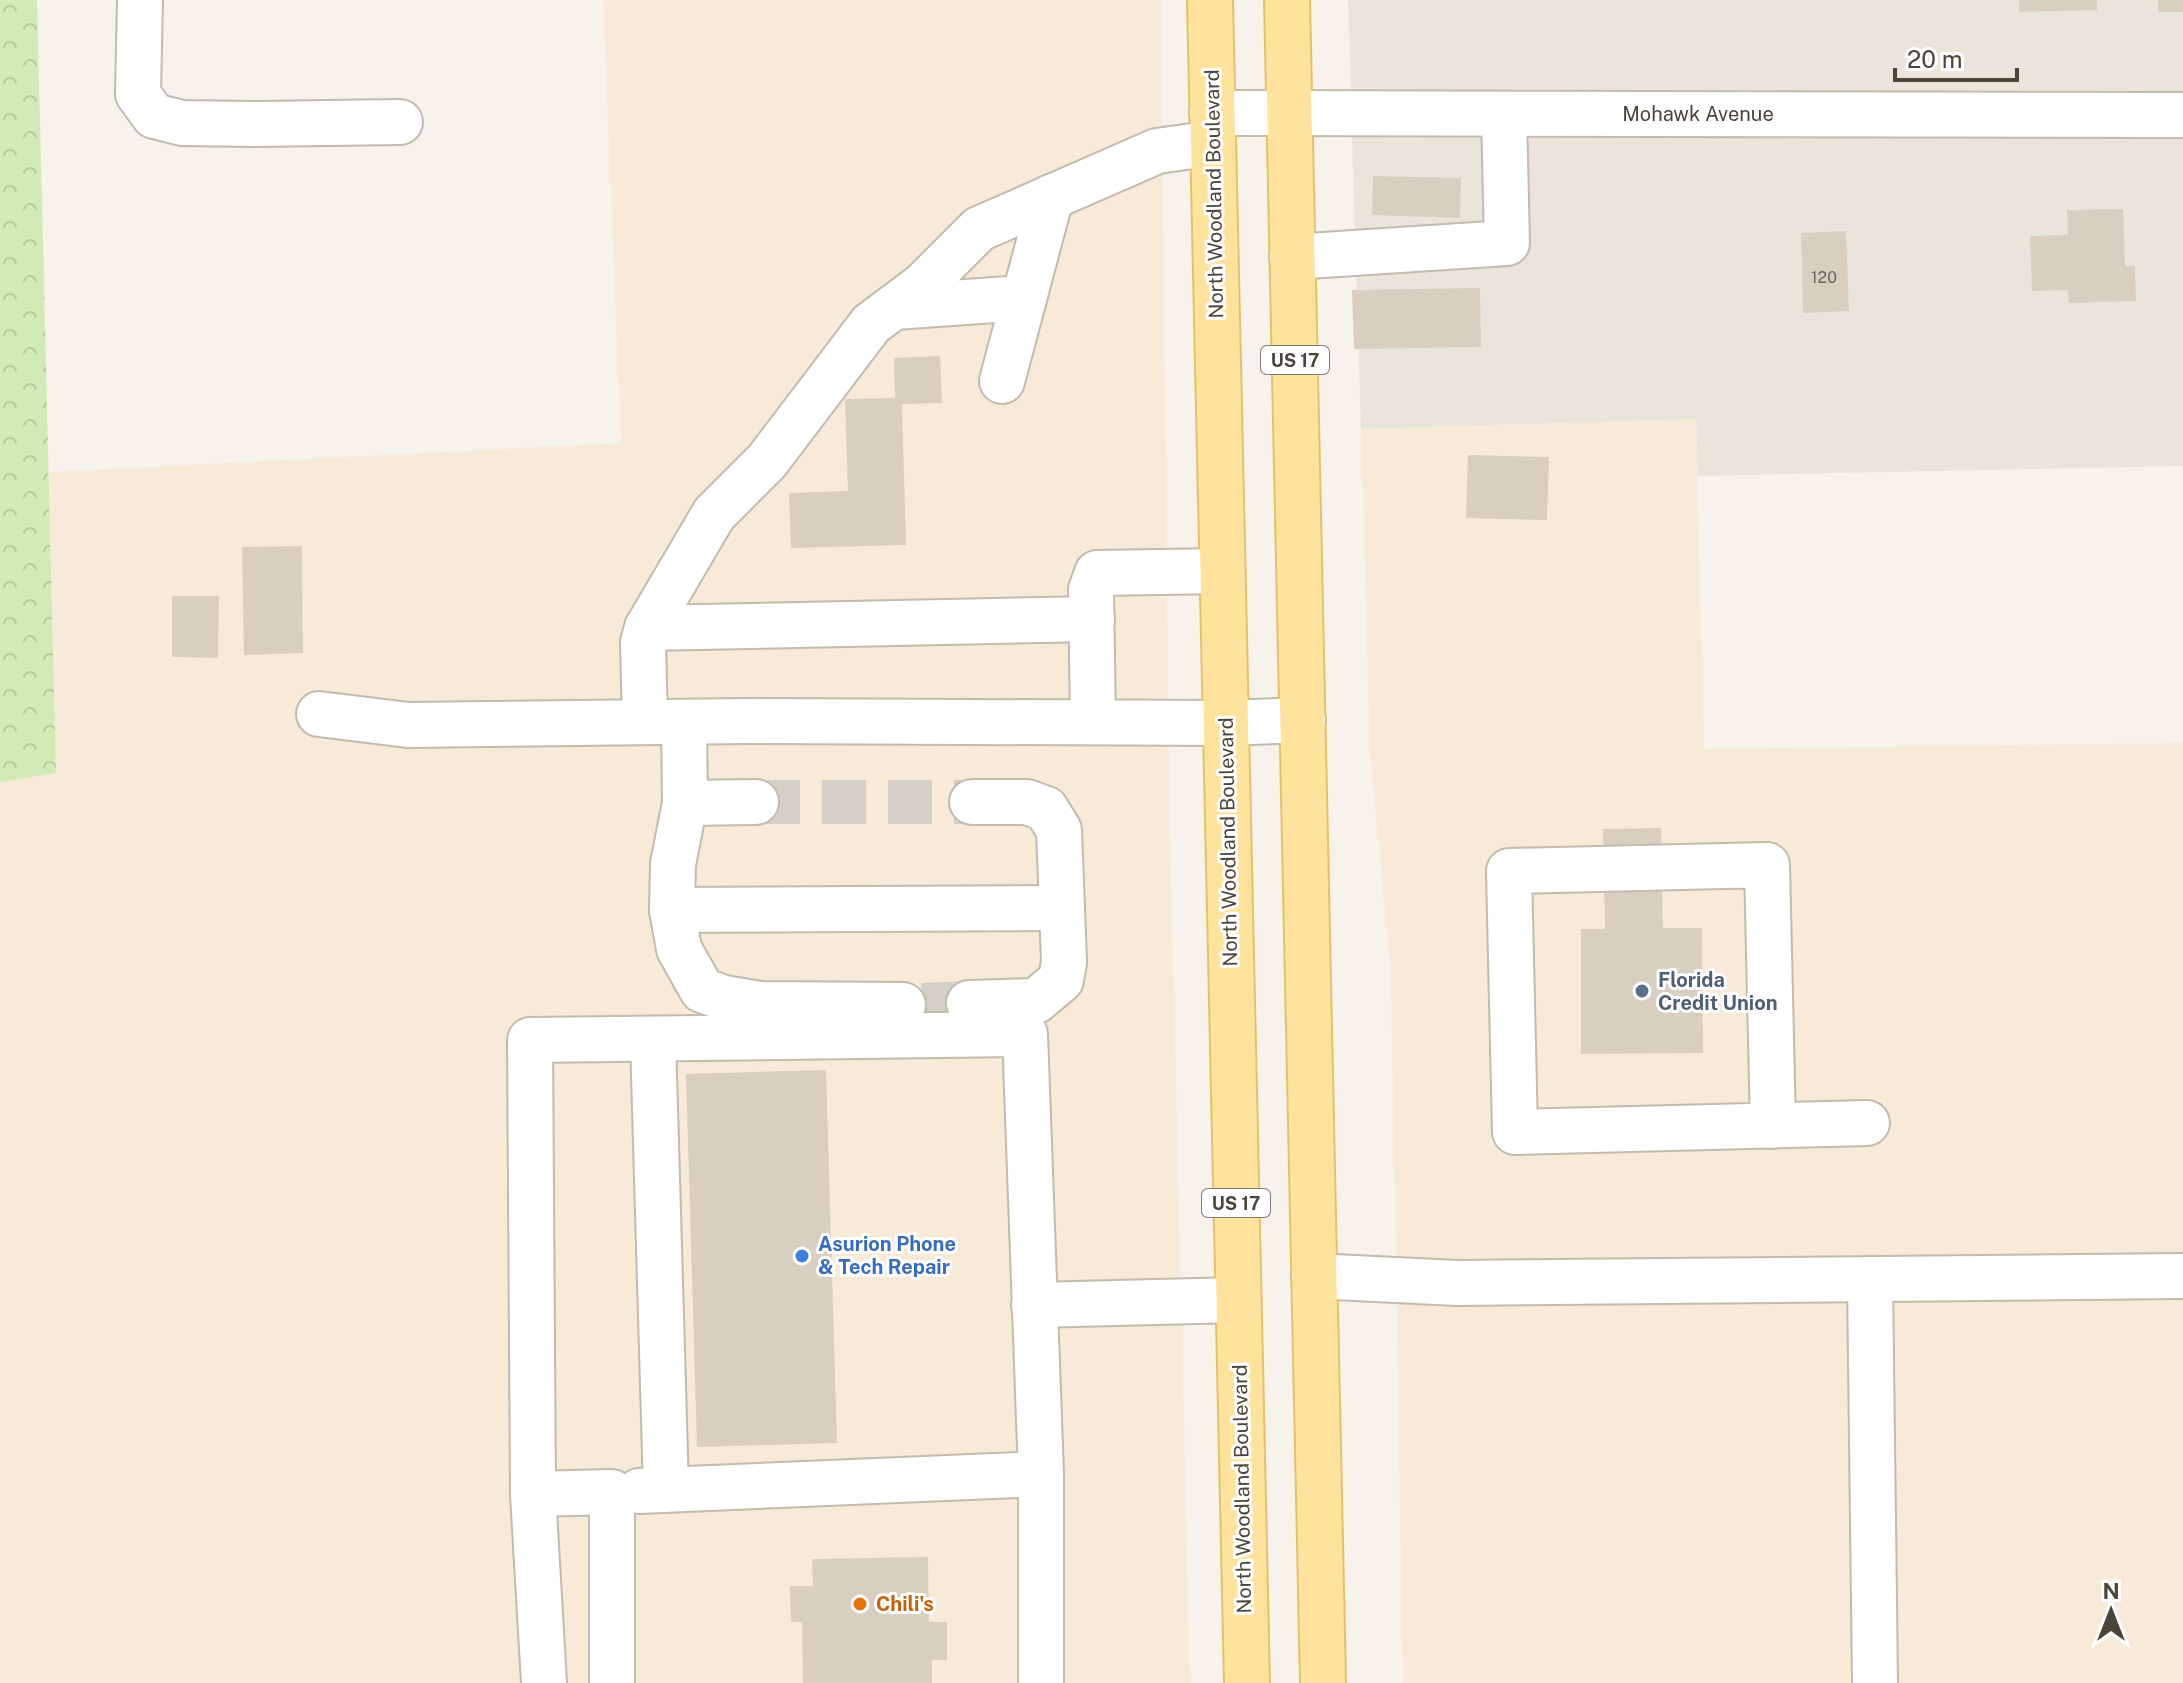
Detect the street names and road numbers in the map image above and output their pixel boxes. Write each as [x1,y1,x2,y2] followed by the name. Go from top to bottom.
[1200,69,1228,319] street label: North Woodland Boulevard
[1622,102,1774,126] street label: Mohawk Avenue
[1261,346,1329,374] road number: US 17
[1214,717,1242,967] street label: North Woodland Boulevard
[1202,1189,1270,1217] road number: US 17
[1228,1364,1256,1614] street label: North Woodland Boulevard

